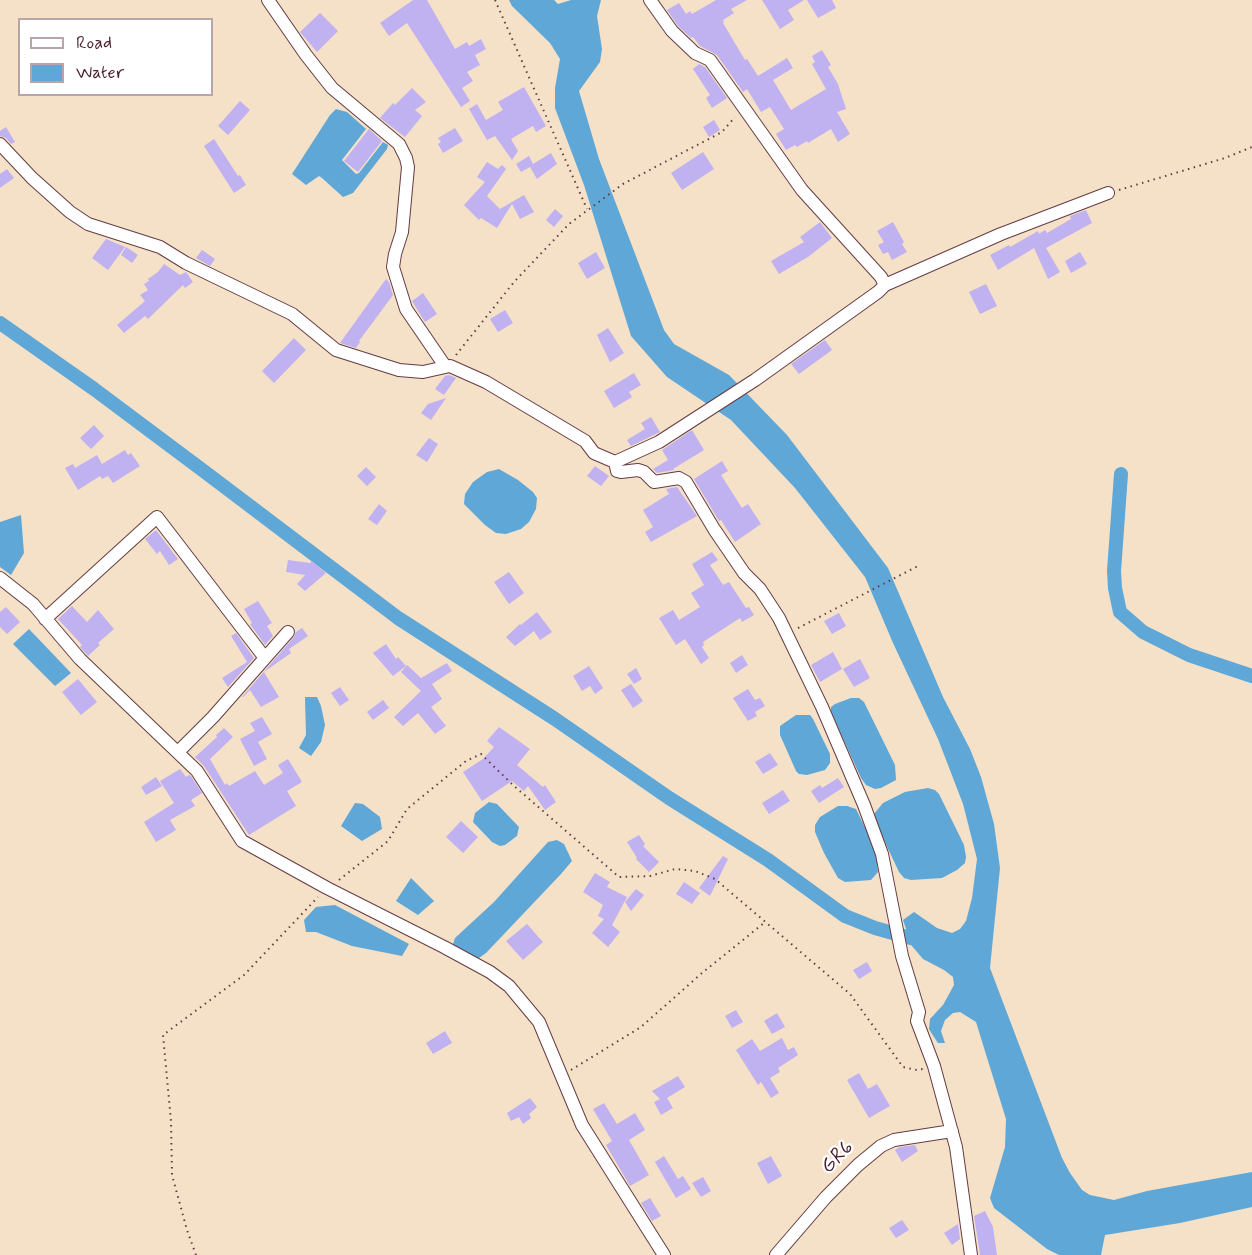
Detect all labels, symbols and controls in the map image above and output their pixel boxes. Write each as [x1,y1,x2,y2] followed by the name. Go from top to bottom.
[18,18,213,96] legend
[76,31,112,55] text: Road
[76,61,124,85] text: Water
[816,1136,860,1180] street label: GR6

